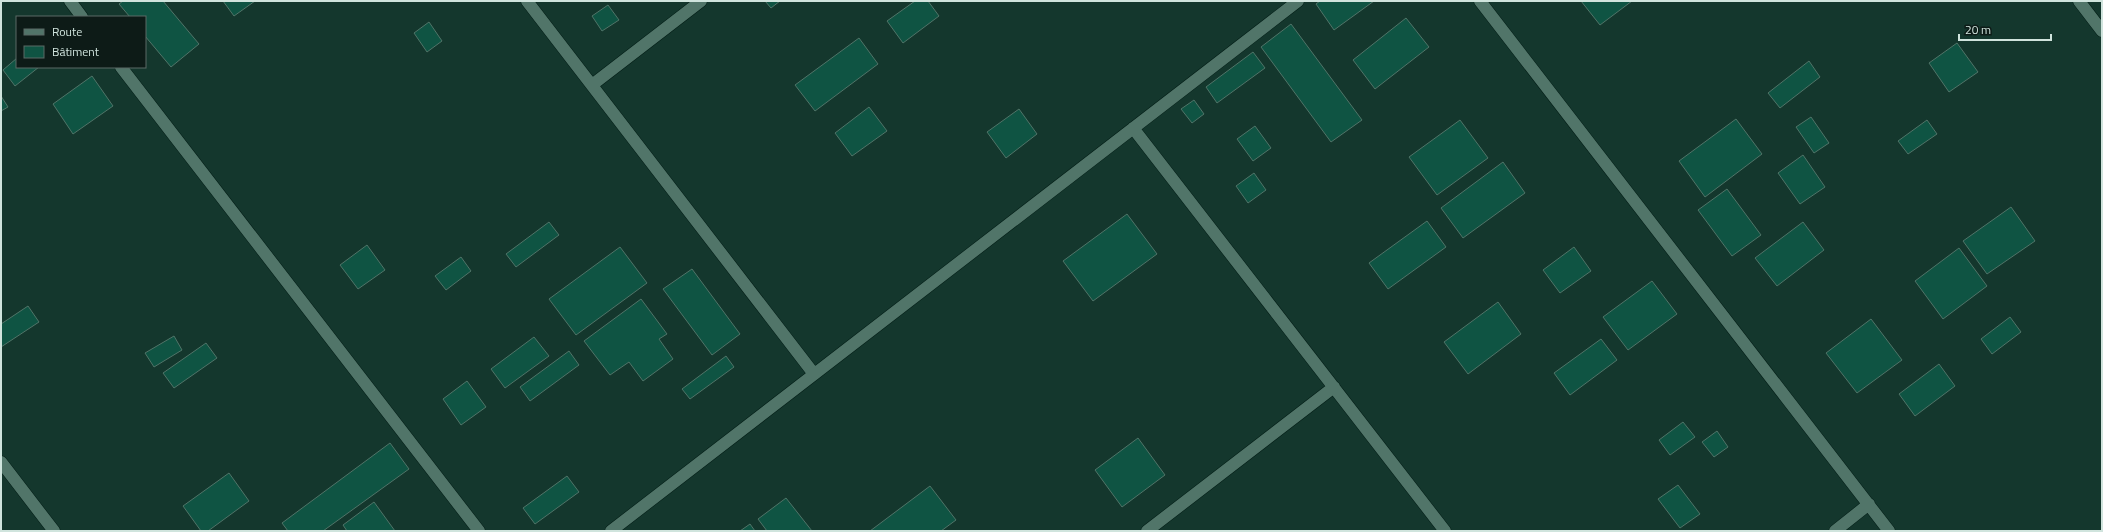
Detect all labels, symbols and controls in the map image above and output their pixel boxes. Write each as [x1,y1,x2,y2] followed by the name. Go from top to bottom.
[16,16,146,68] legend
[1959,16,2051,42] scale bar
[1965,20,1991,39] text: 20 m
[52,22,82,41] text: Route
[52,42,100,61] text: Bâtiment

